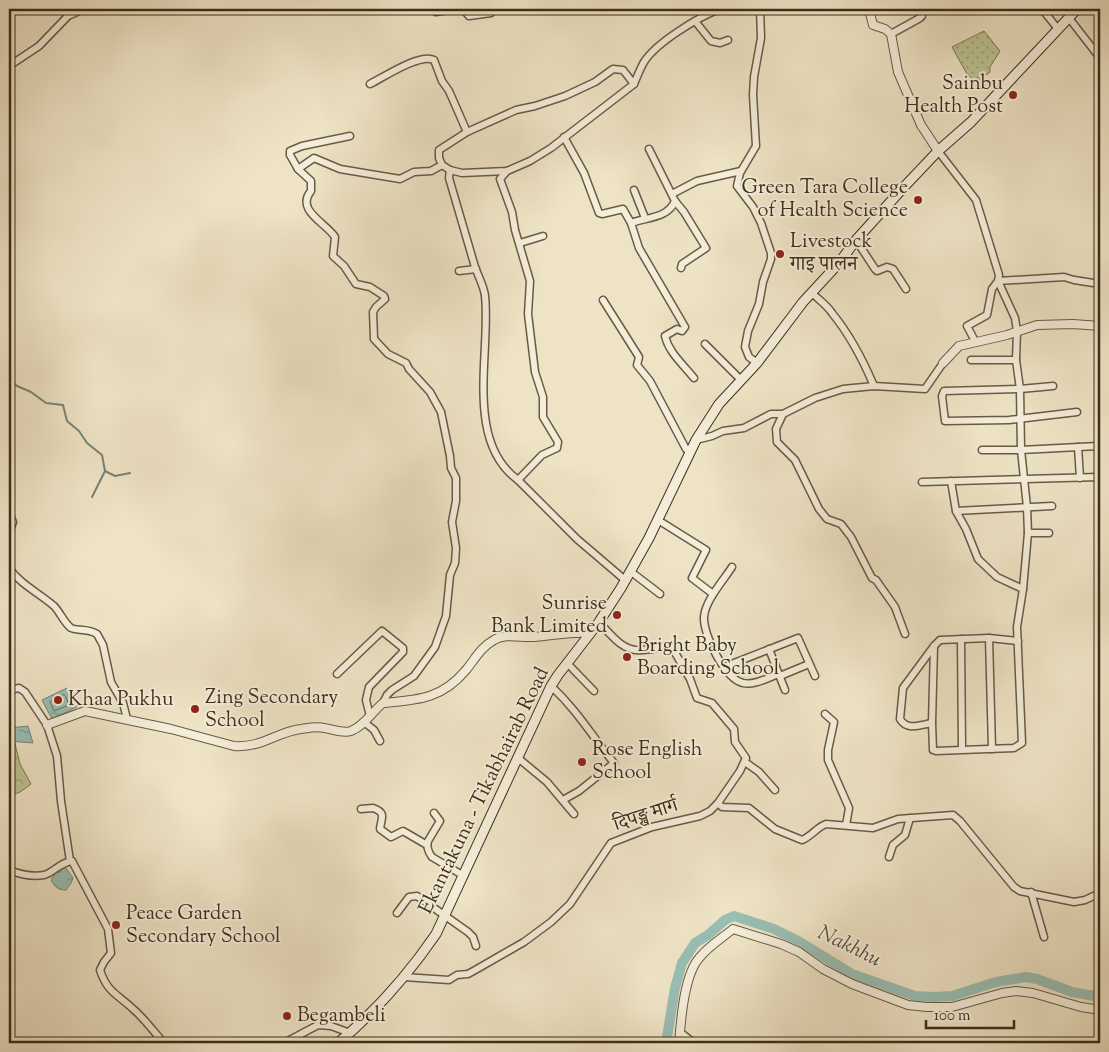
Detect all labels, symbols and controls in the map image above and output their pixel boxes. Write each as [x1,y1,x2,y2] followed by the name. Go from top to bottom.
[904,70,1003,122] place label: Sainbu Health Post
[1007,89,1019,101] marker: Sainbu Health Post
[742,174,908,226] place label: Green Tara College of Health Science
[912,194,924,206] marker: Green Tara College of Health Science
[789,228,872,280] place label: Livestock गाइ पालन
[774,248,786,260] marker: Livestock गाइ पालन
[491,590,607,642] place label: Sunrise Bank Limited
[611,609,623,621] marker: Sunrise Bank Limited
[637,632,780,684] place label: Bright Baby Boarding School
[621,651,633,663] marker: Bright Baby Boarding School
[412,663,558,919] street label: Ekantakuna - Tikabhairab Road
[205,684,338,736] place label: Zing Secondary School
[68,686,174,715] place label: Khaa Pukhu
[52,694,64,706] marker: Khaa Pukhu
[189,703,201,715] marker: Zing Secondary School
[592,736,703,788] place label: Rose English School
[576,756,588,768] marker: Rose English School
[609,791,683,840] street label: दिपङ्ख मार्ग
[126,900,281,952] place label: Peace Garden Secondary School
[110,919,122,931] marker: Peace Garden Secondary School
[812,919,886,975] water label: Nakhhu
[926,997,1014,1029] scale bar
[297,1002,386,1031] place label: Begambeli
[934,1006,971,1027] text: 100 m
[281,1010,293,1022] marker: Begambeli

